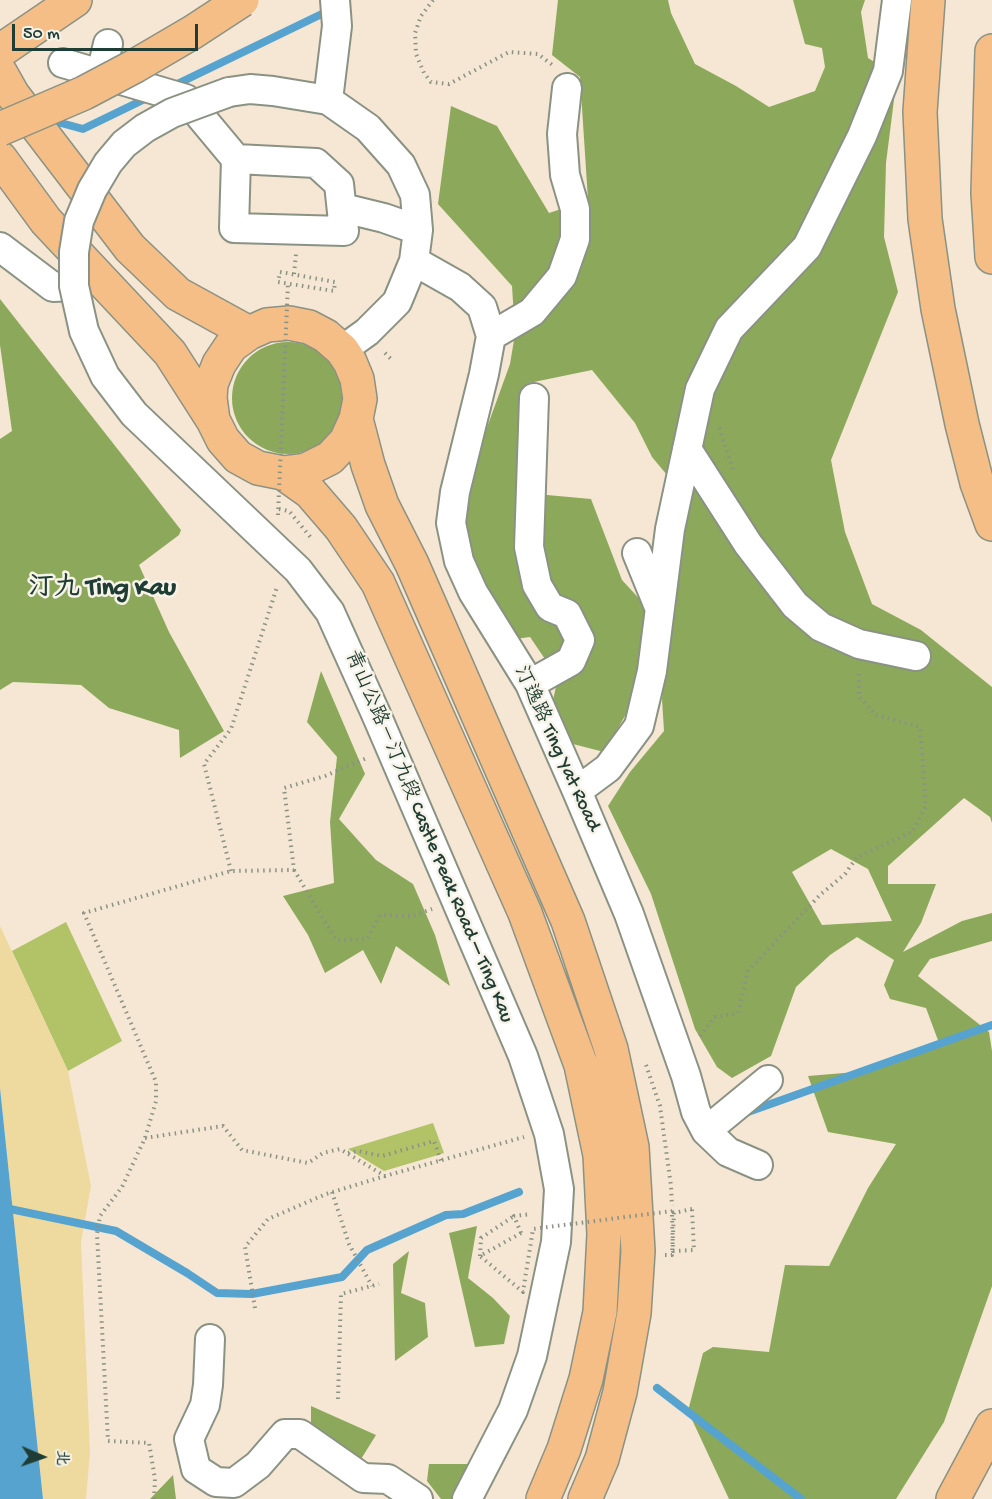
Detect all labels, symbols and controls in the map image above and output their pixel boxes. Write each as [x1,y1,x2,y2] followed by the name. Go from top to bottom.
[15,12,201,50] scale bar
[23,24,60,45] text: 50 m
[28,574,176,606] district label: 汀九 Ting Kau
[338,647,518,1027] street label: 青山公路－汀九段 Castle Peak Road – Ting Kau
[507,663,605,835] street label: 汀逸路 Ting Yat Road
[12,1427,72,1487] north arrow
[51,1449,70,1466] text: 北

